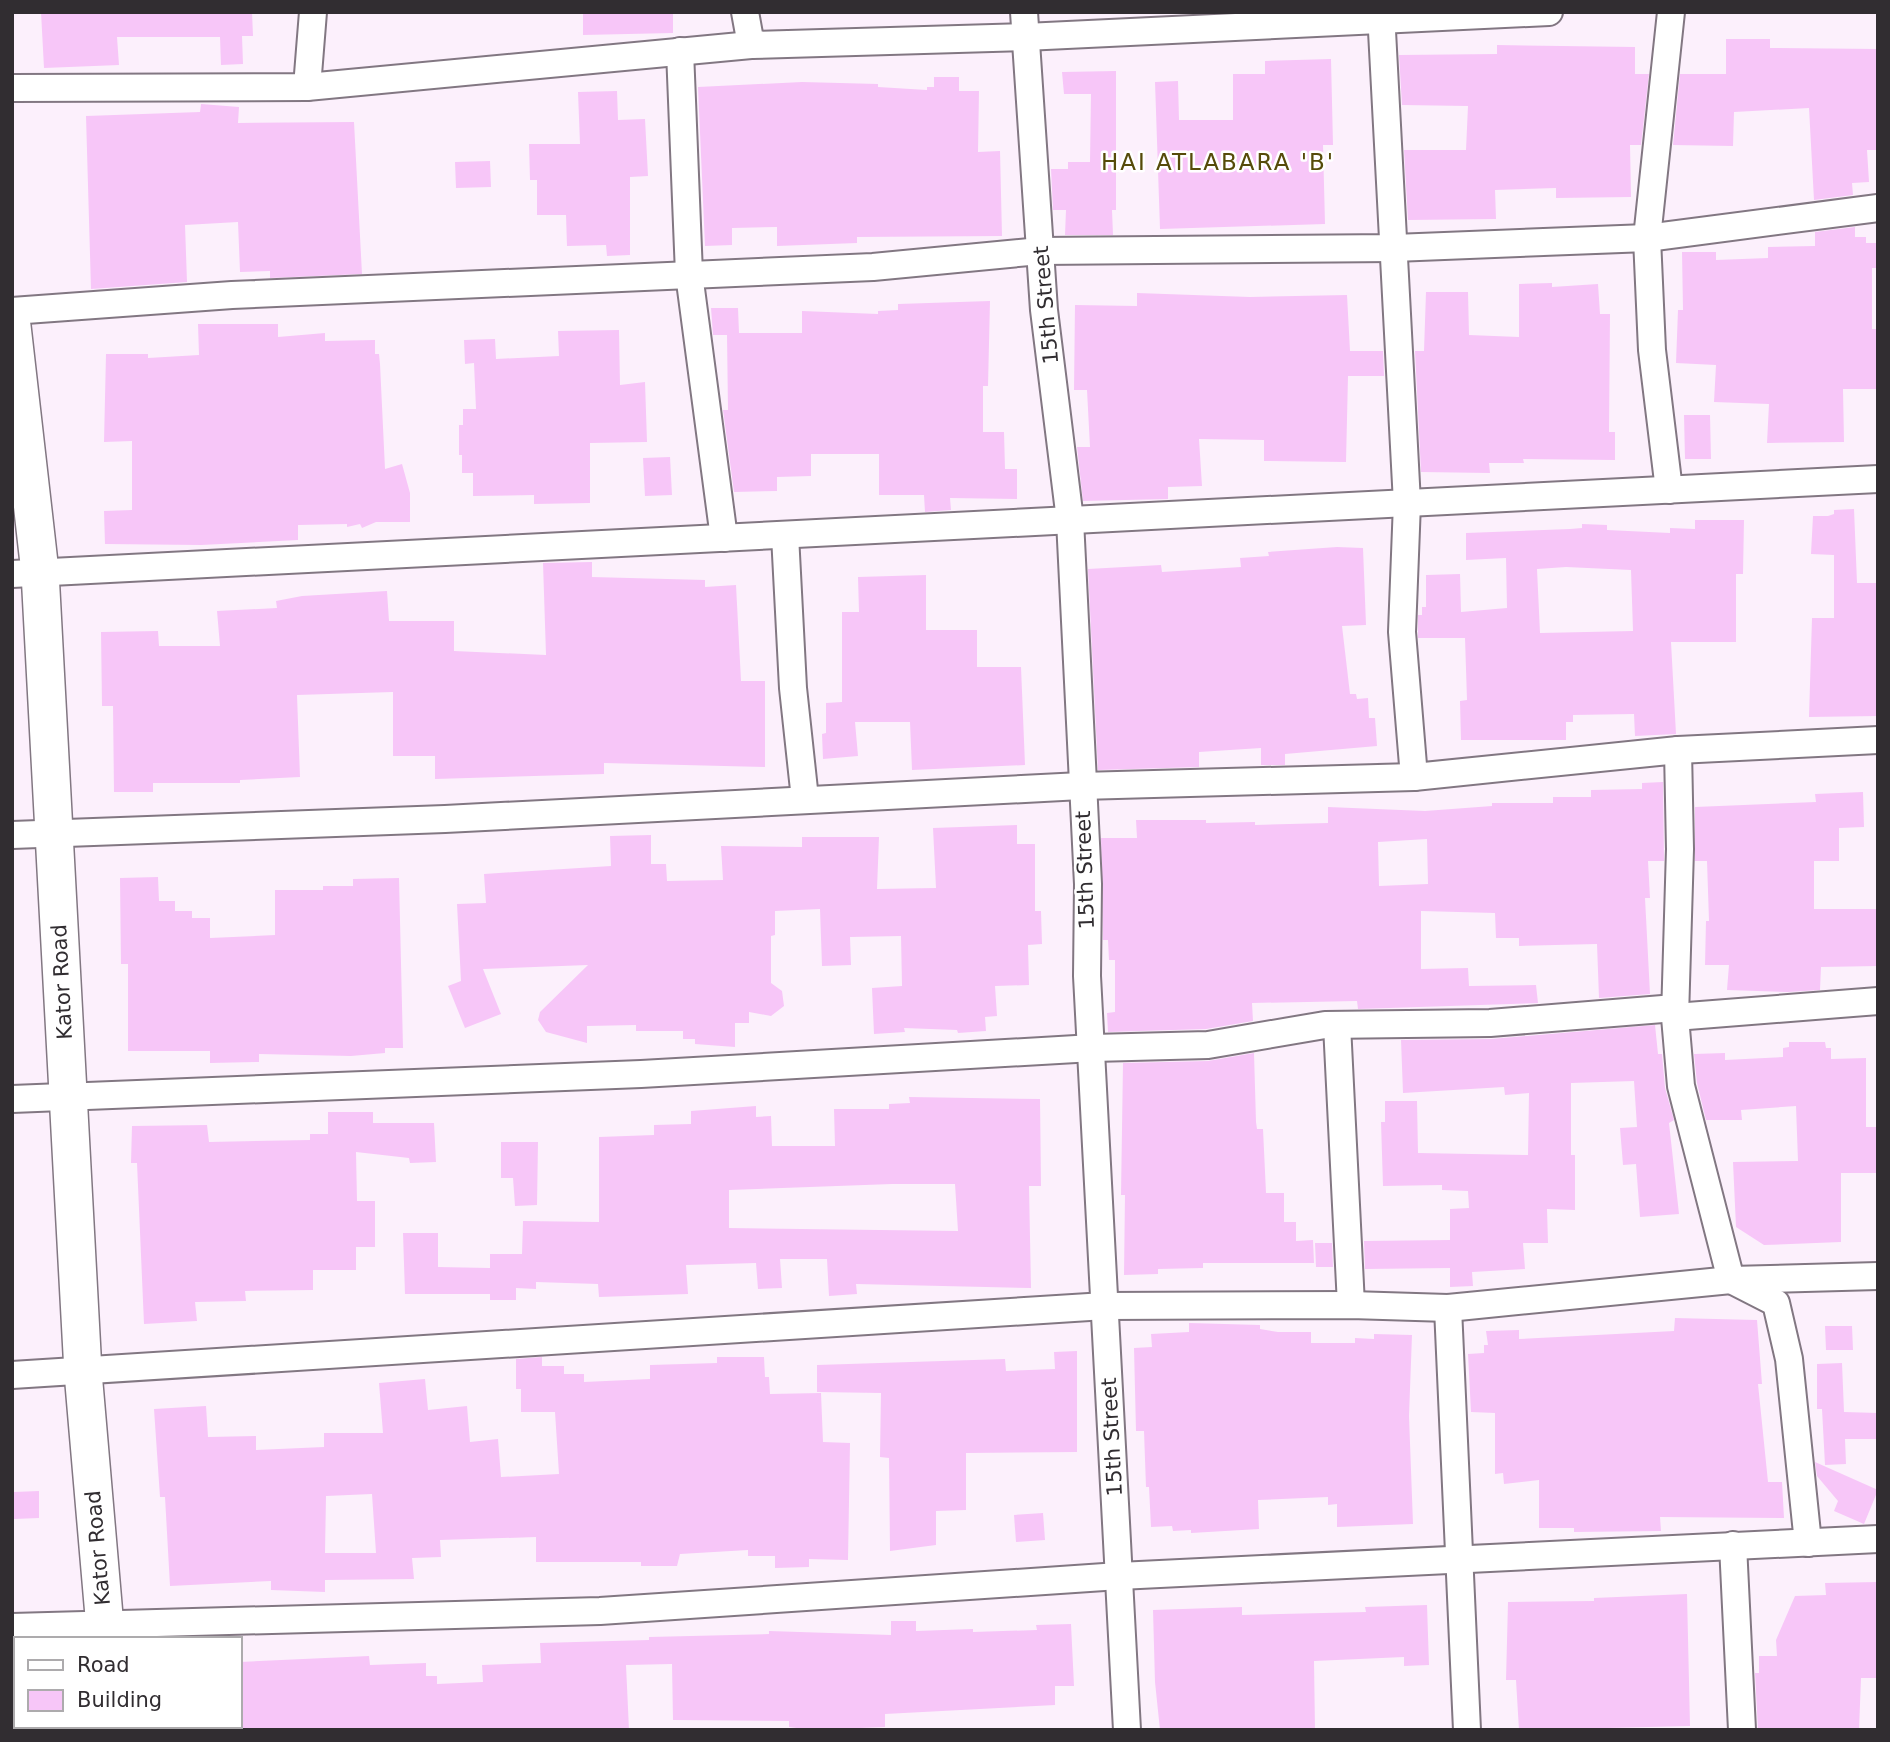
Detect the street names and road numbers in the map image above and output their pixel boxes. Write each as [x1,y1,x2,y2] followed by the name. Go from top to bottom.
[1029,245,1063,365] street label: 15th Street
[1071,810,1099,930] street label: 15th Street
[47,924,77,1040] street label: Kator Road
[1097,1377,1127,1497] street label: 15th Street
[81,1489,115,1607] street label: Kator Road

